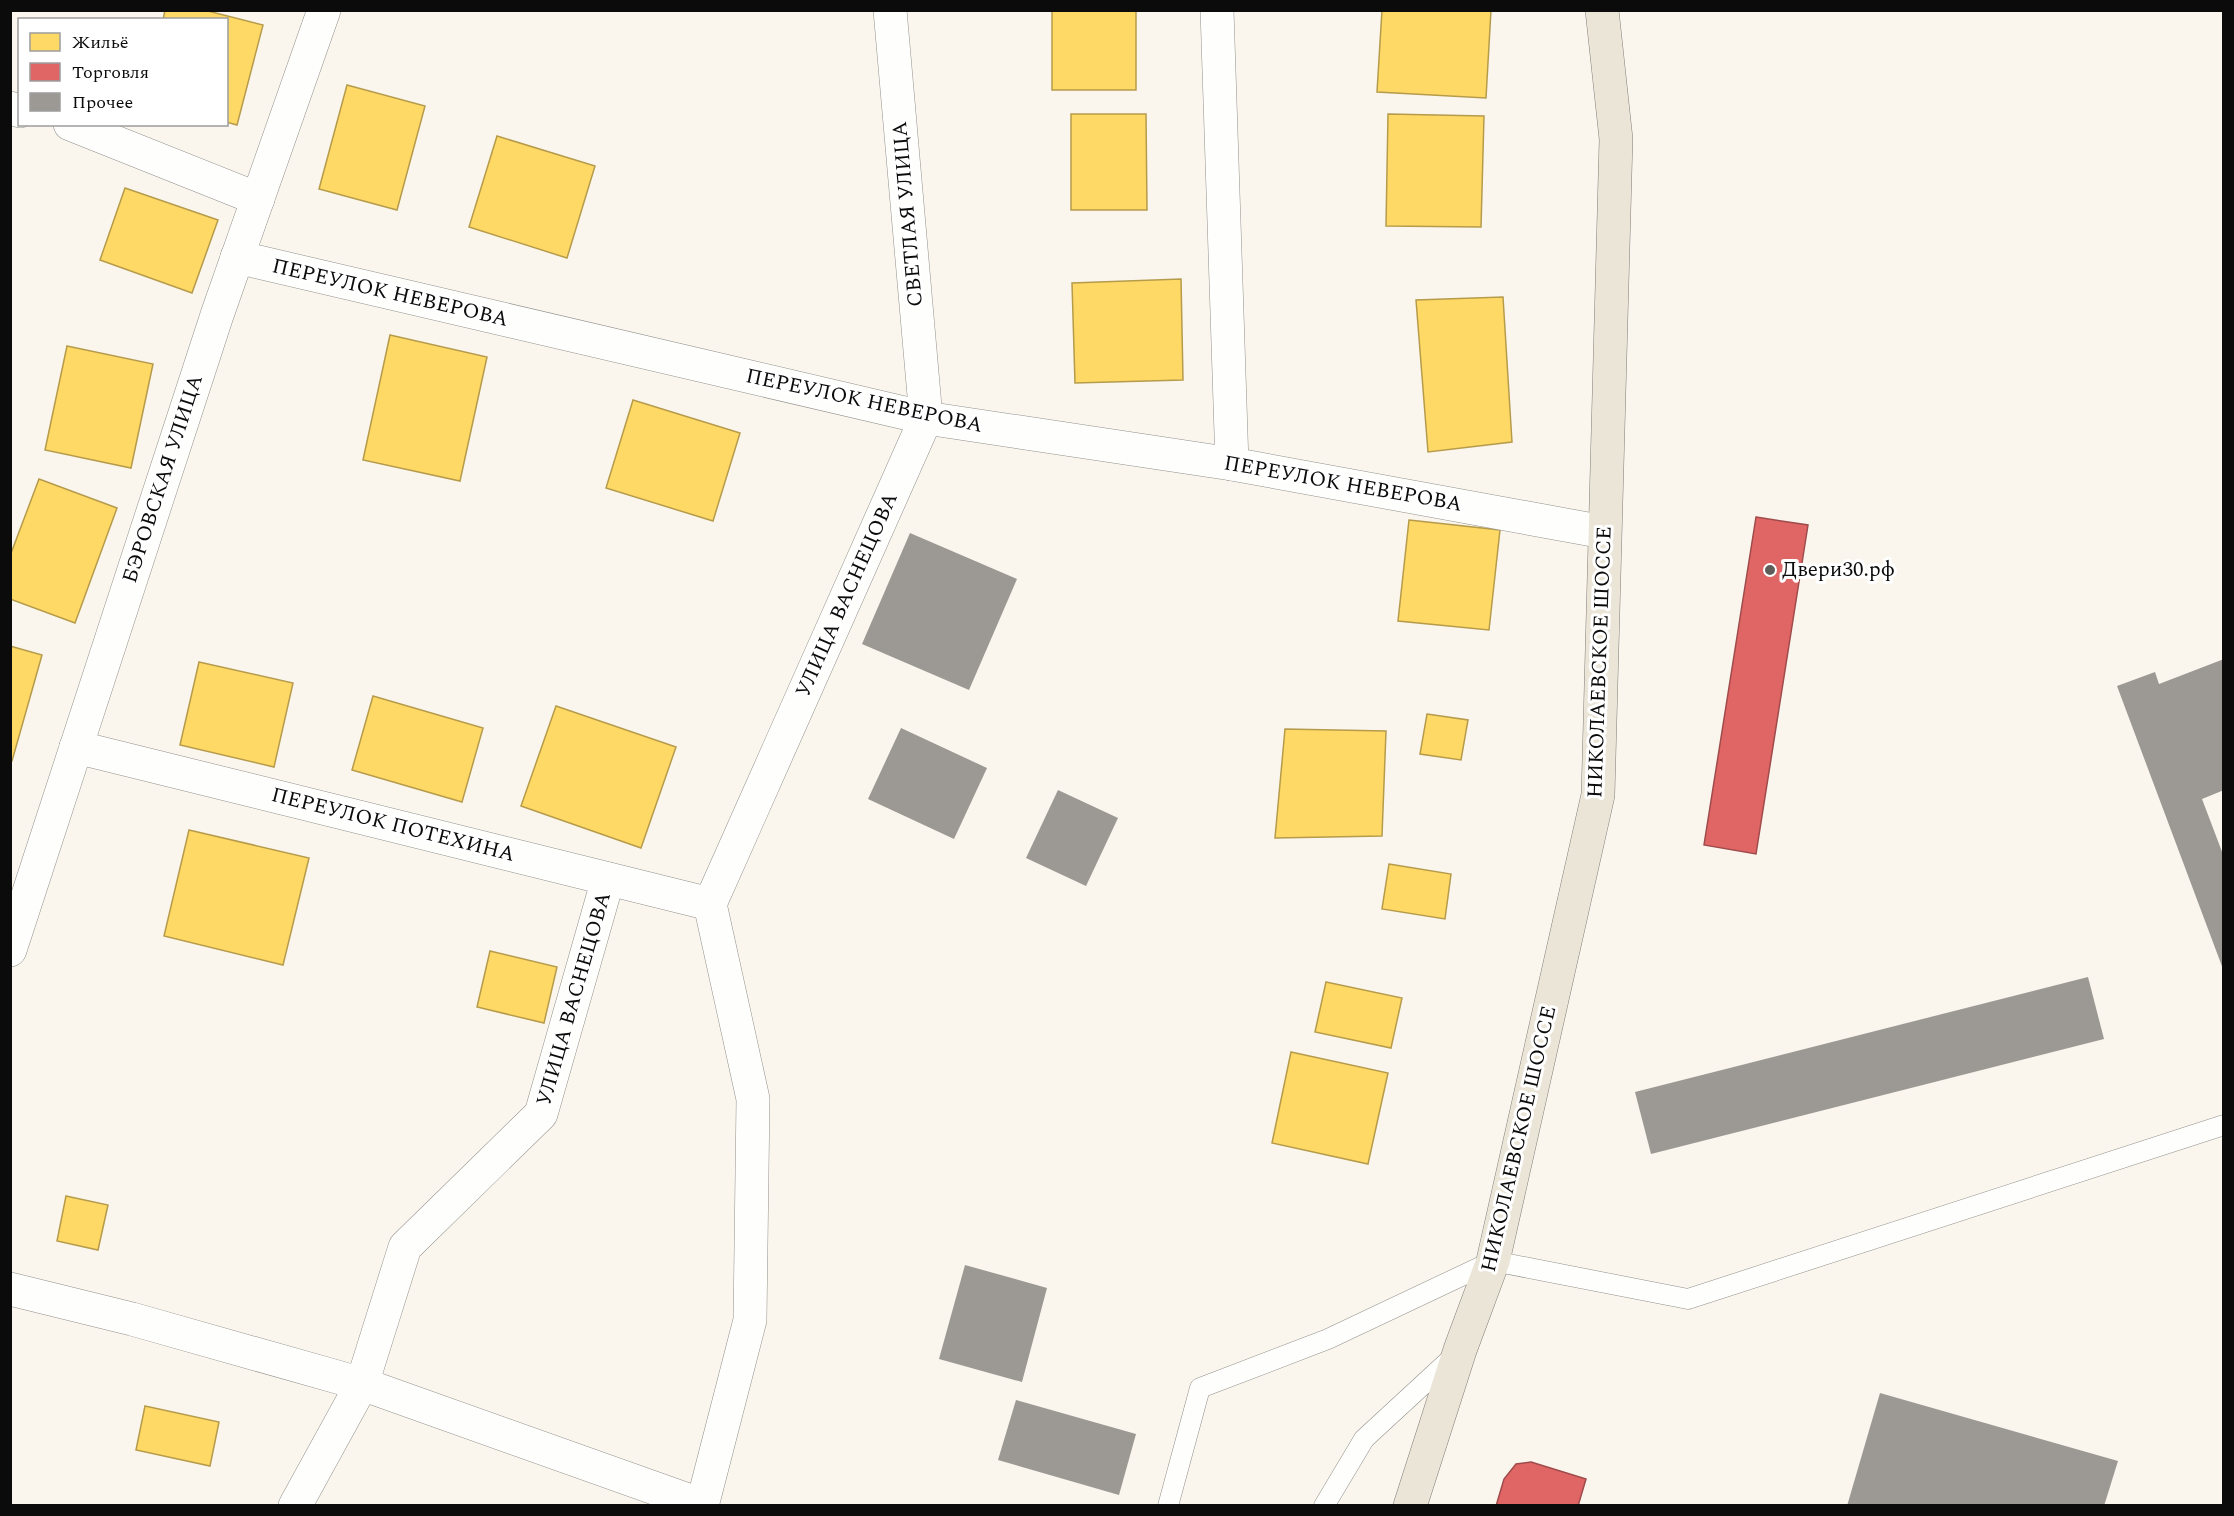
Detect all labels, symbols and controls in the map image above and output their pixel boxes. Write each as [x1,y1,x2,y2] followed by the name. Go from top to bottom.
[18,18,228,126] legend
[72,29,128,56] text: Жильё
[72,59,149,86] text: Торговля
[72,89,133,116] text: Прочее
[884,120,932,308] street label: СВЕТЛАЯ УЛИЦА
[269,250,511,336] street label: ПЕРЕУЛОК НЕВЕРОВА
[743,360,986,442] street label: ПЕРЕУЛОК НЕВЕРОВА
[114,370,212,587] street label: БЭРОВСКАЯ УЛИЦА
[1221,447,1465,521] street label: ПЕРЕУЛОК НЕВЕРОВА
[787,487,907,703] street label: УЛИЦА ВАСНЕЦОВА
[1579,525,1621,799] street label: НИКОЛАЕВСКОЕ ШОССЕ
[1782,554,1895,586] place label: Двери30.рф
[1763,563,1777,577] marker: Двери30.рф
[268,779,518,871] street label: ПЕРЕУЛОК ПОТЕХИНА
[528,888,620,1110] street label: УЛИЦА ВАСНЕЦОВА
[1473,1003,1565,1275] street label: НИКОЛАЕВСКОЕ ШОССЕ

